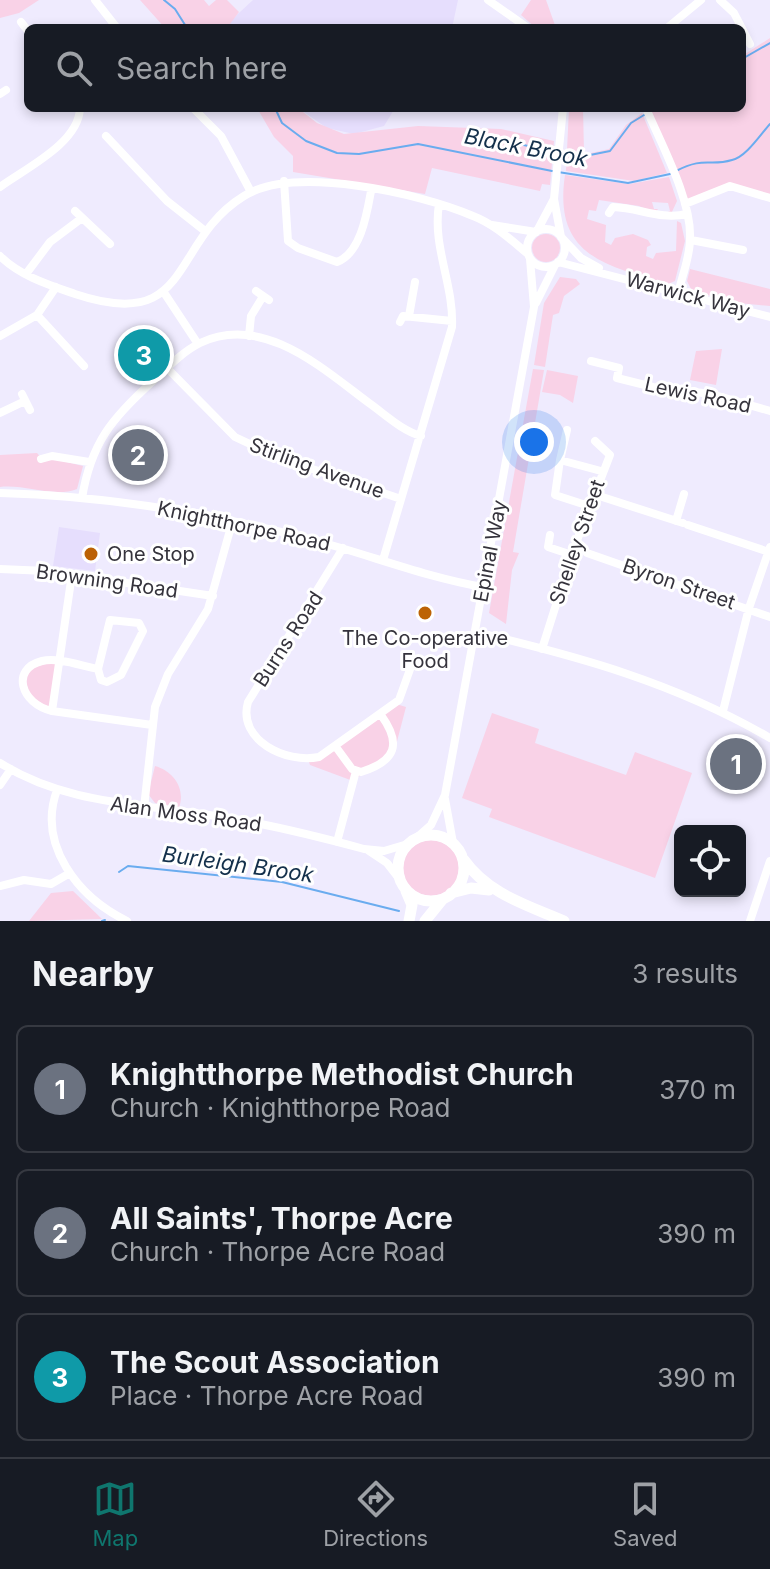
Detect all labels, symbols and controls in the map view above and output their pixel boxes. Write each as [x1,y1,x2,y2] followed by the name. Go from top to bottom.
[24,24,746,112] search box
[52,46,96,90] icon: search
[116,50,288,86] text: Search here
[462,122,591,172] water label: Black Brook
[623,267,753,323] street label: Warwick Way
[118,325,170,385] pin: 3
[643,372,753,418] street label: Lewis Road
[514,422,554,462] your location
[112,425,164,485] pin: 2
[246,432,388,504] street label: Stirling Avenue
[544,476,610,608] street label: Shelley Street
[155,496,333,556] street label: Knightthorpe Road
[468,498,512,604] street label: Epinal Way
[107,542,195,566] place label: One Stop
[82,545,100,563] marker: One Stop
[620,554,739,615] street label: Byron Street
[35,559,179,603] street label: Browning Road
[248,587,328,691] street label: Burns Road
[416,604,434,622] marker: The Co-operative Food
[342,626,508,673] place label: The Co-operative Food
[710,734,762,794] pin: 1
[109,792,263,836] street label: Alan Moss Road
[674,825,746,897] map controls
[674,825,746,897] button: locate
[160,840,316,888] water label: Burleigh Brook
[32,953,154,994] text: Nearby
[632,958,738,989] text: 3 results
[110,1056,574,1092] text: Knightthorpe Methodist Church
[54,1074,66,1105] text: 1
[659,1074,736,1105] text: 370 m
[110,1092,451,1123] text: Church · Knightthorpe Road
[110,1200,453,1236] text: All Saints', Thorpe Acre
[52,1218,68,1249] text: 2
[657,1218,736,1249] text: 390 m
[110,1236,445,1267] text: Church · Thorpe Acre Road
[110,1344,440,1380] text: The Scout Association
[52,1362,68,1393] text: 3
[657,1362,736,1393] text: 390 m
[110,1380,423,1411] text: Place · Thorpe Acre Road
[93,1477,138,1551] tab: Map
[323,1477,428,1551] tab: Directions
[613,1477,677,1551] tab: Saved

